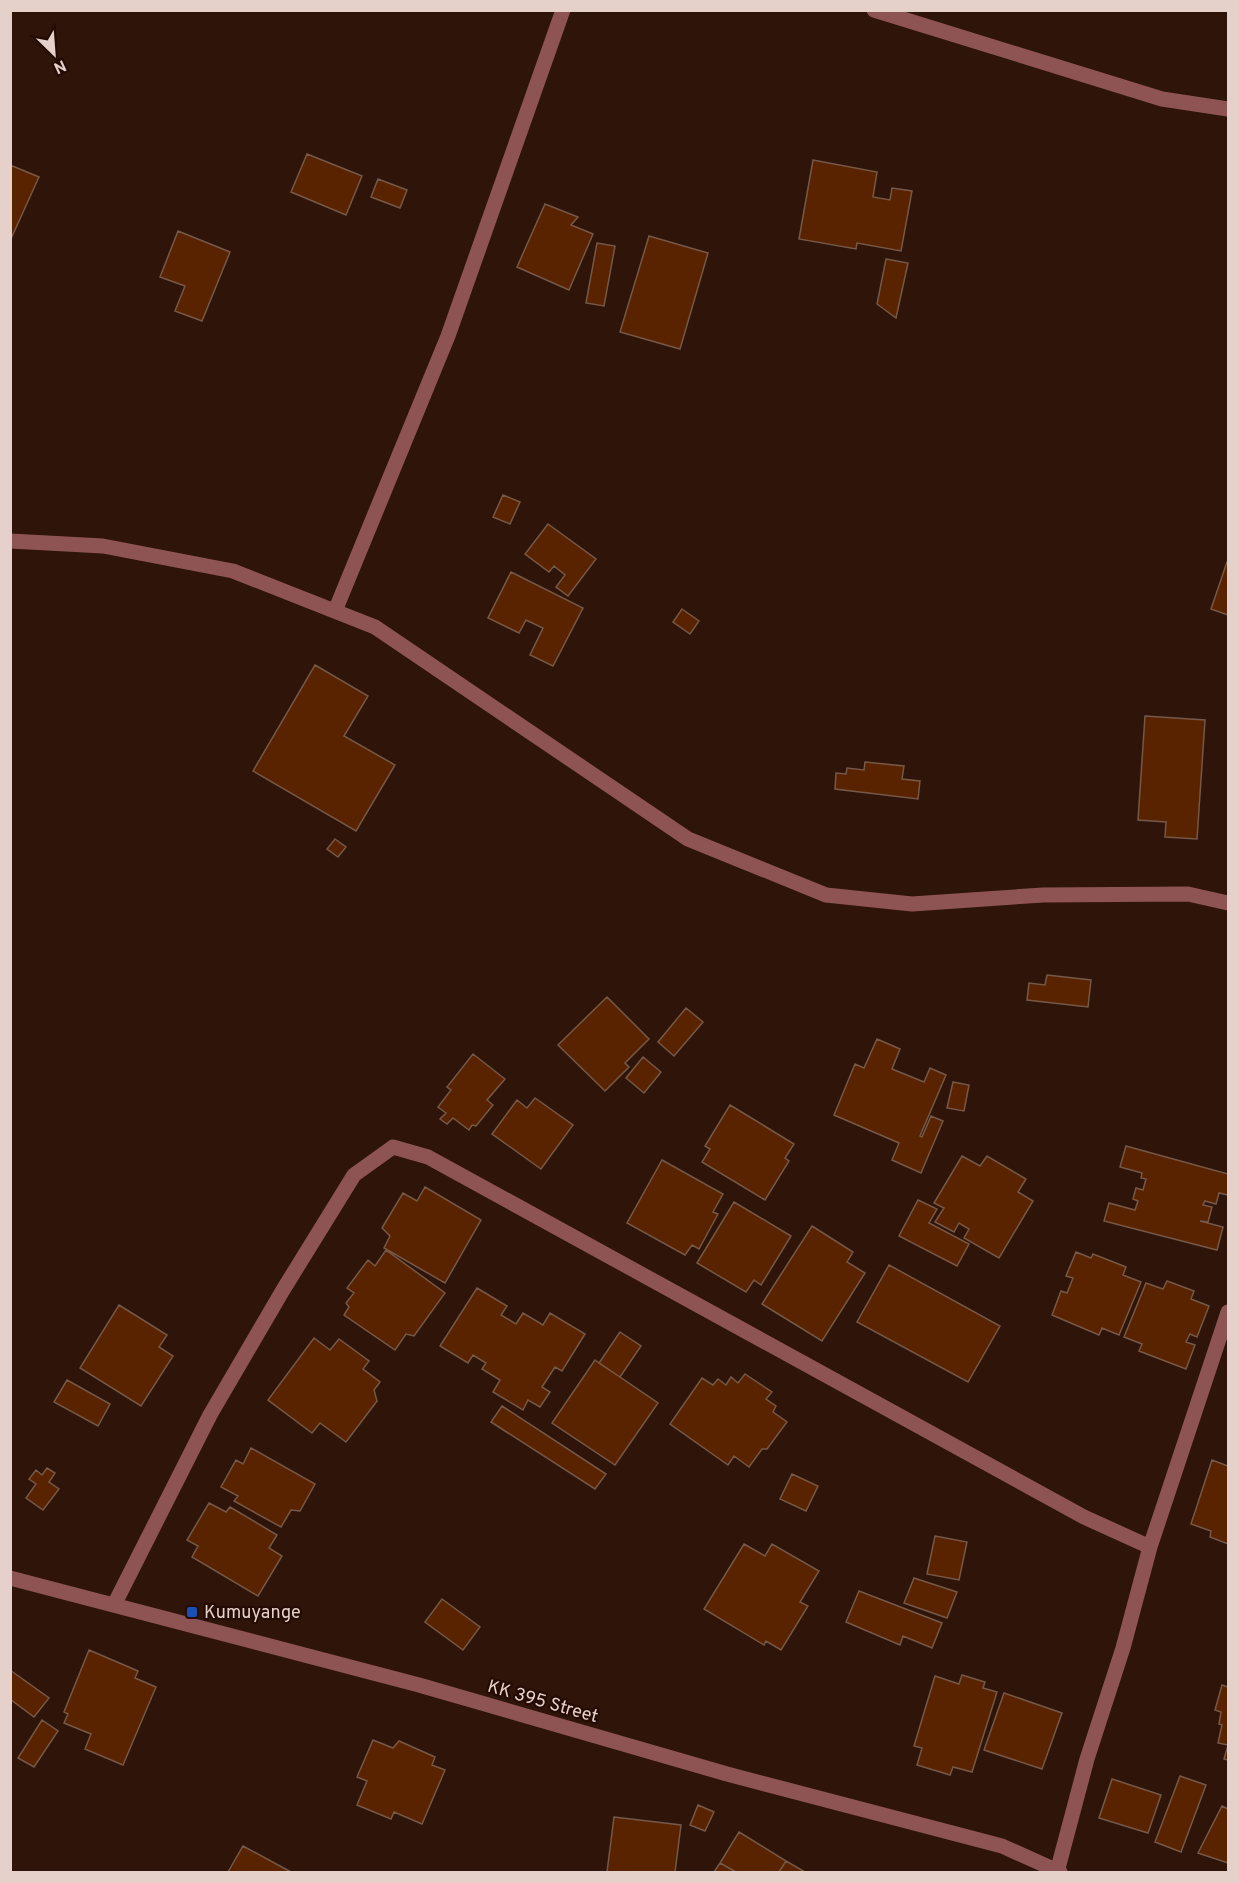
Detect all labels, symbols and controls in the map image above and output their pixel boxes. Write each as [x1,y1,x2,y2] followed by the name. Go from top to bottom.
[24,24,84,84] north arrow
[50,54,69,77] text: N
[204,1602,301,1625] place label: Kumuyange
[185,1605,199,1619] marker: Kumuyange
[485,1676,601,1729] street label: KK 395 Street

